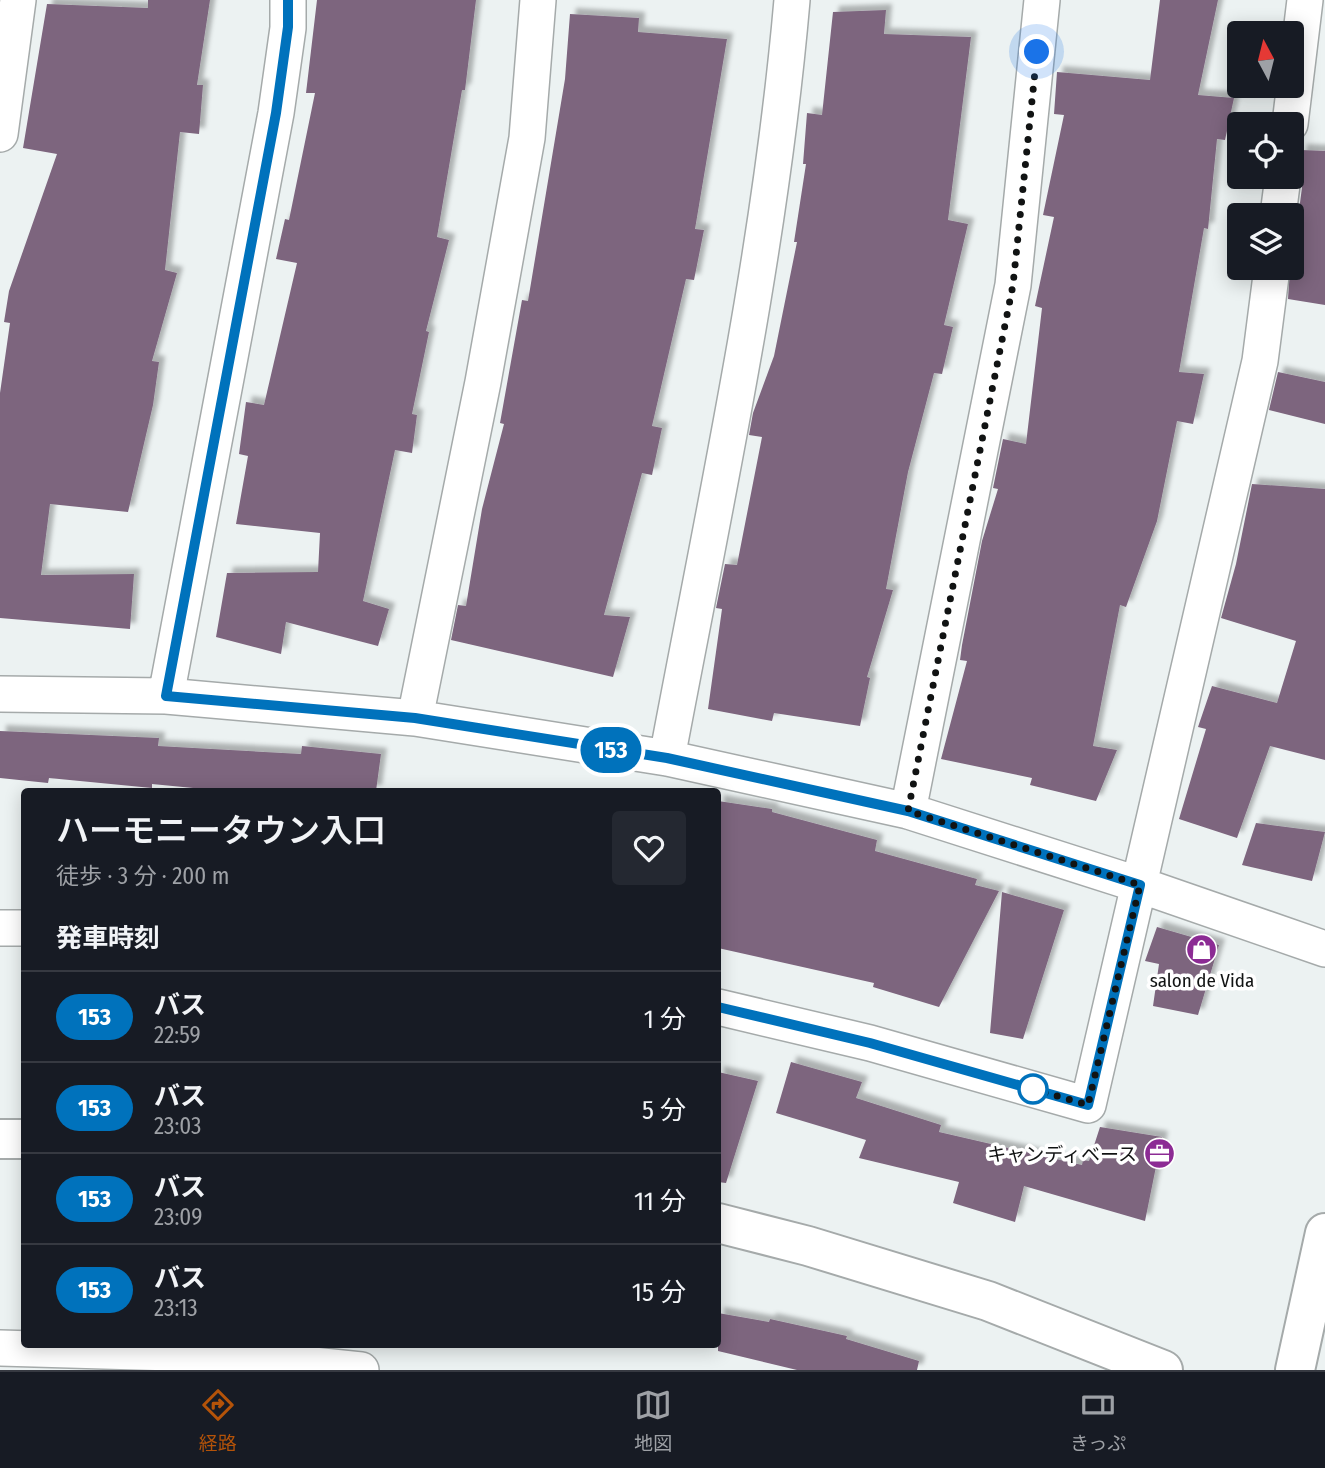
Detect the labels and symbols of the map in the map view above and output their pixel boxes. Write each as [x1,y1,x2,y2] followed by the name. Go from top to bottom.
[1227,21,1304,98] north arrow
[1019,34,1054,69] your location
[571,727,651,773] line badge: 153
[1185,932,1219,966] shop icon: salon de Vida
[1150,969,1254,992] place label: salon de Vida
[1018,1074,1048,1104] unlabelled marker
[1143,1137,1177,1171] office icon: キャンディベース
[987,1143,1137,1166] place label: キャンディベース

